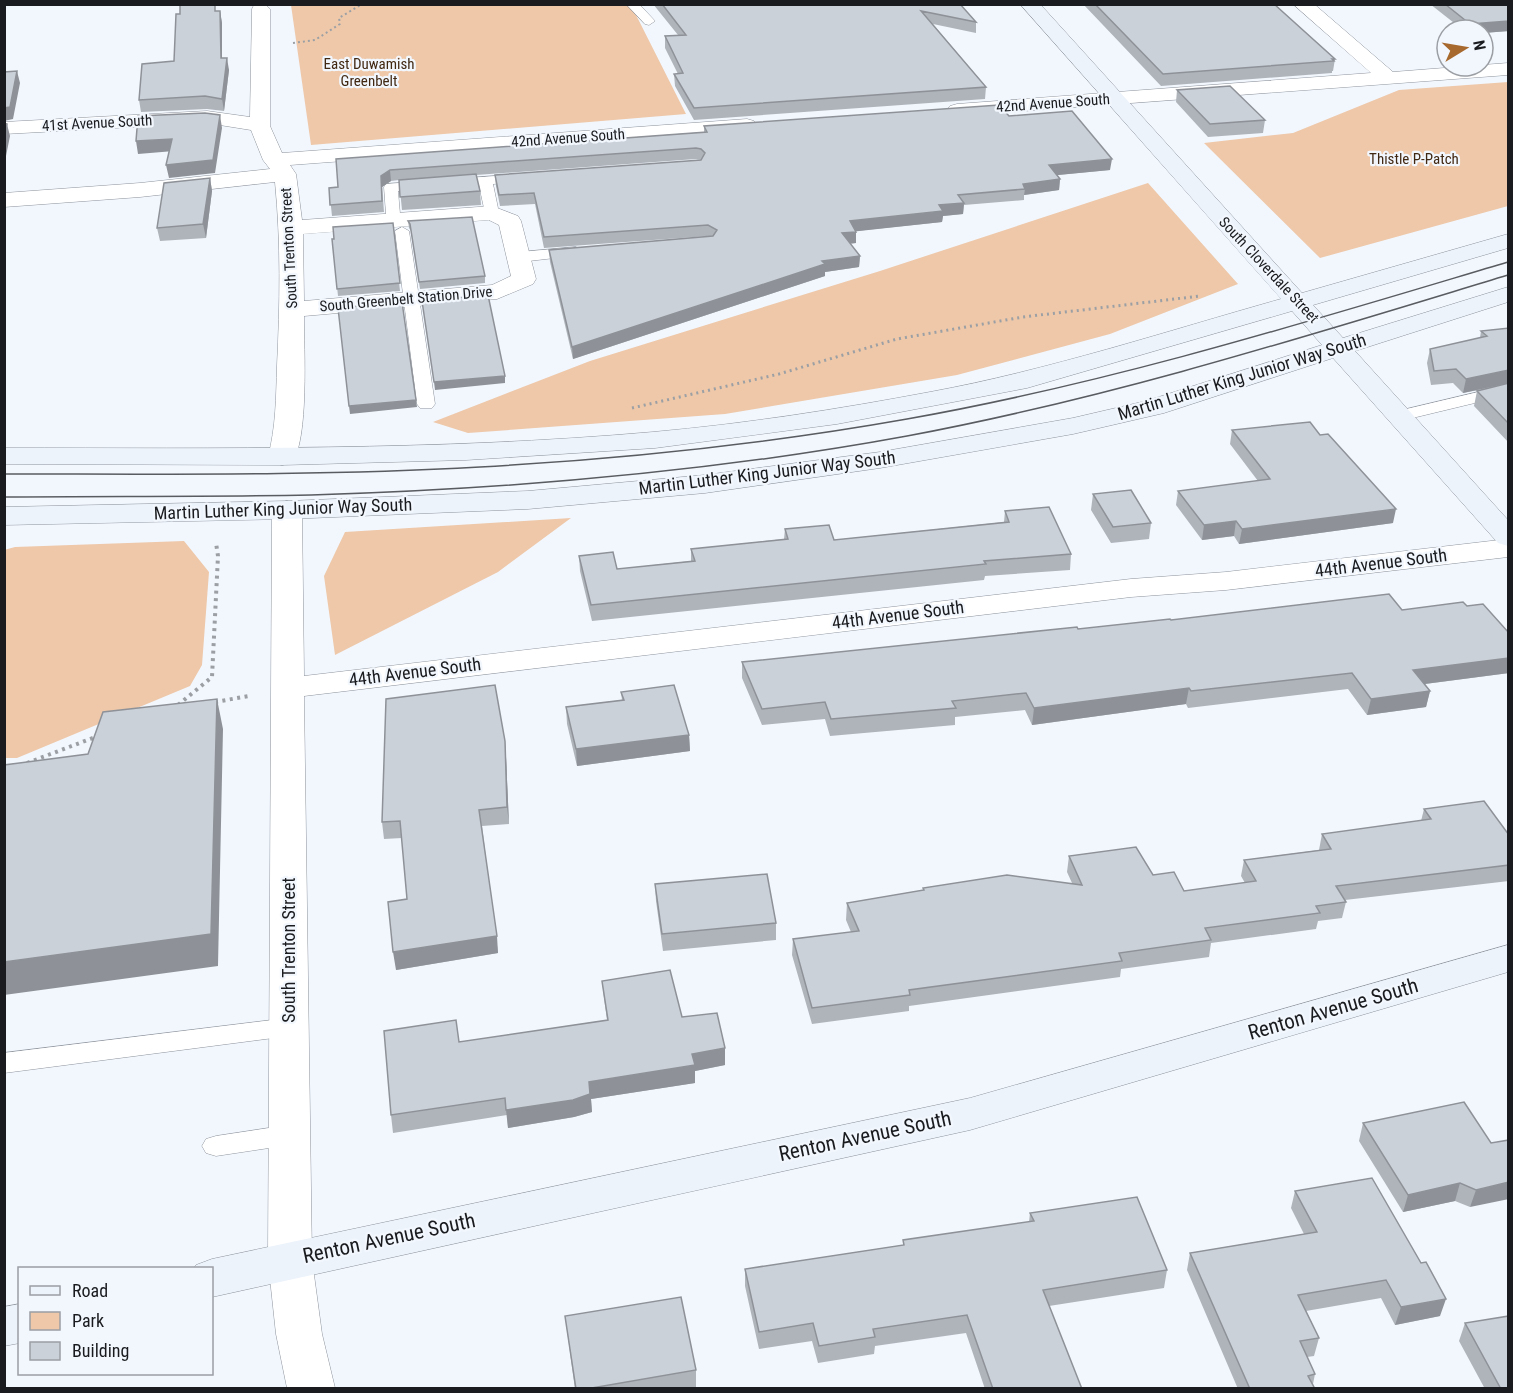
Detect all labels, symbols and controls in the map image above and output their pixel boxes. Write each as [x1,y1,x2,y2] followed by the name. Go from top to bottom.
[1435,18,1495,78] north arrow
[1469,39,1489,52] text: N
[324,55,414,90] park label: East Duwamish Greenbelt
[996,90,1110,116] street label: 42nd Avenue South
[41,111,153,135] street label: 41st Avenue South
[511,125,625,151] street label: 42nd Avenue South
[1369,150,1459,168] park label: Thistle P-Patch
[277,187,301,309] street label: South Trenton Street
[1215,213,1323,327] street label: South Cloverdale Street
[319,282,493,316] street label: South Greenbelt Station Drive
[1115,329,1369,424] street label: Martin Luther King Junior Way South
[637,446,897,499] street label: Martin Luther King Junior Way South
[153,493,413,524] street label: Martin Luther King Junior Way South
[1314,544,1448,581] street label: 44th Avenue South
[831,596,965,633] street label: 44th Avenue South
[348,653,482,690] street label: 44th Avenue South
[278,877,299,1023] street label: South Trenton Street
[1245,973,1421,1045] street label: Renton Avenue South
[776,1106,954,1166] street label: Renton Avenue South
[300,1208,478,1268] street label: Renton Avenue South
[18,1267,213,1375] legend
[72,1280,108,1301] text: Road
[72,1310,104,1331] text: Park
[72,1340,129,1361] text: Building

